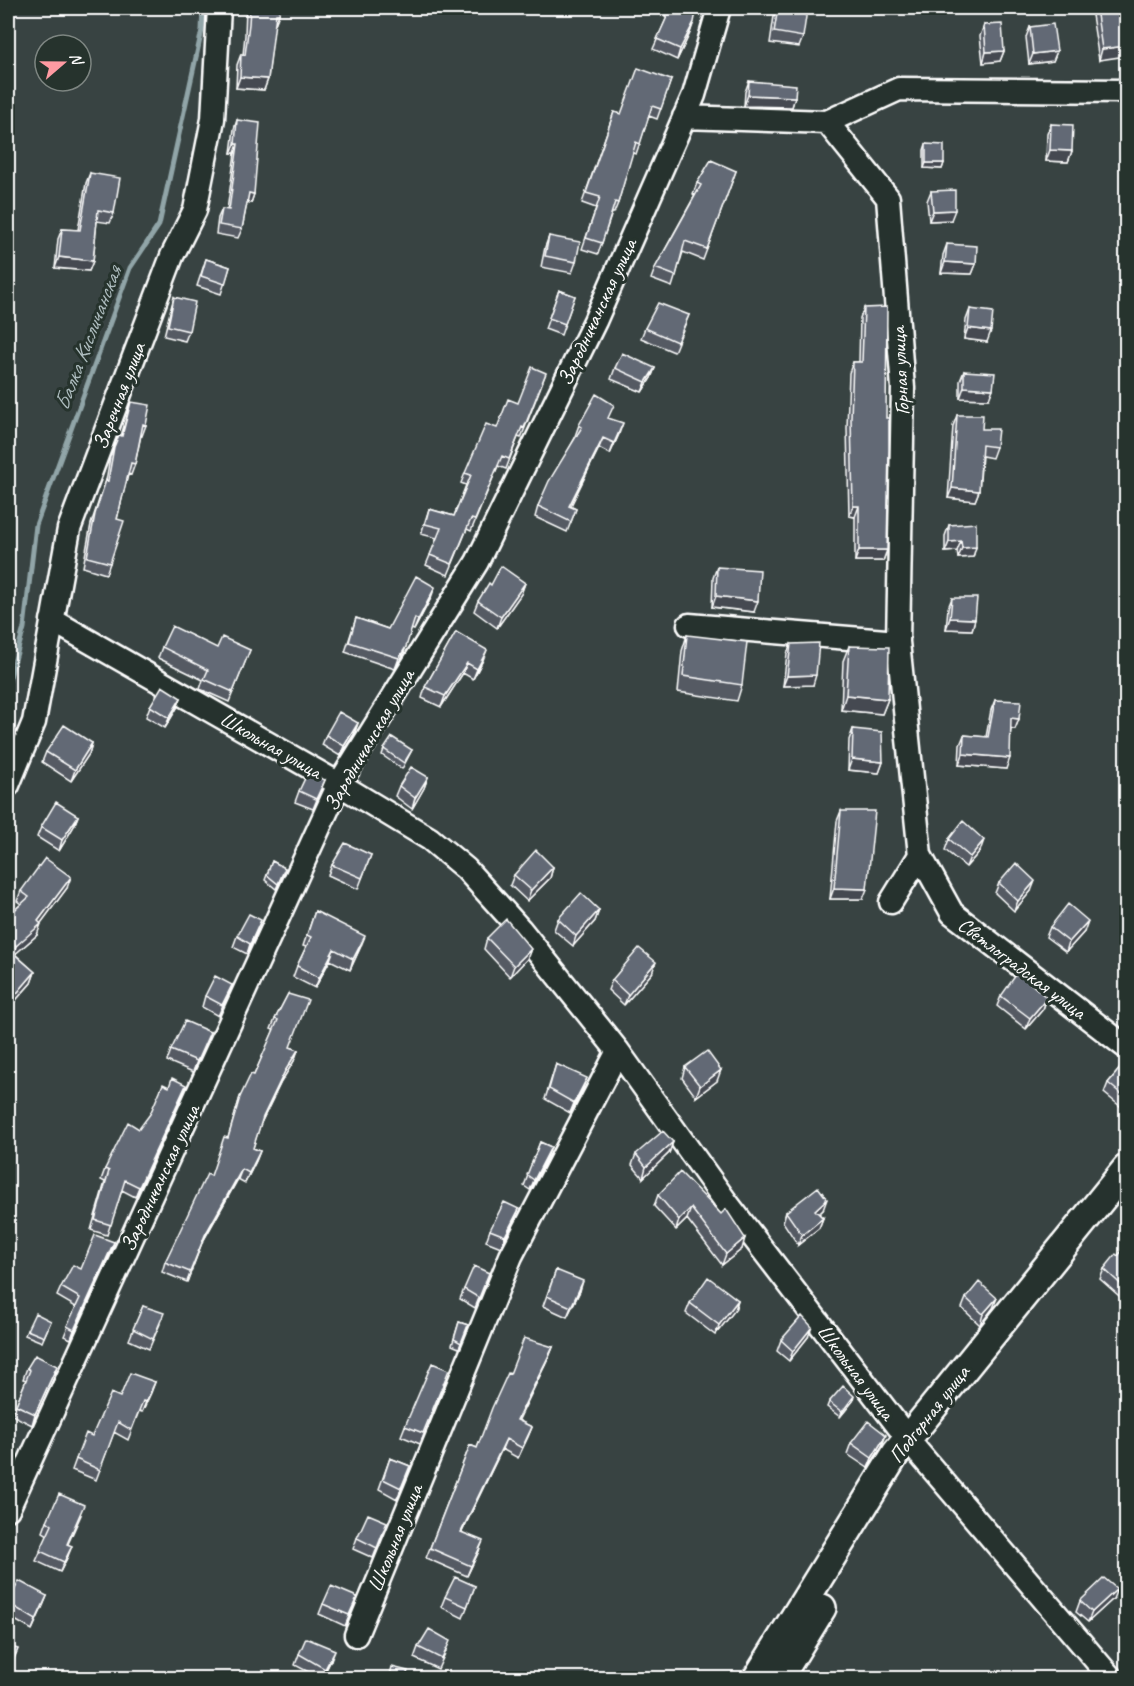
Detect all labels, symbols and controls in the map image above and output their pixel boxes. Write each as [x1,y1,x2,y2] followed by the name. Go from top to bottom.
[33,33,93,93] north arrow
[65,50,88,69] text: N
[552,232,643,390] street label: Зародничанская улица
[48,260,129,414] water label: Балка Кисличанская
[885,324,915,416] street label: Горная улица
[87,337,152,453] street label: Заречная улица
[318,663,421,815] street label: Зародничанская улица
[215,705,329,786] street label: Школьная улица
[953,911,1092,1026] street label: Светлоградская улица
[115,1098,206,1256] street label: Зародничанская улица
[812,1319,902,1427] street label: Школьная улица
[883,1359,976,1468] street label: Подгорная улица
[362,1478,429,1595] street label: Школьная улица

